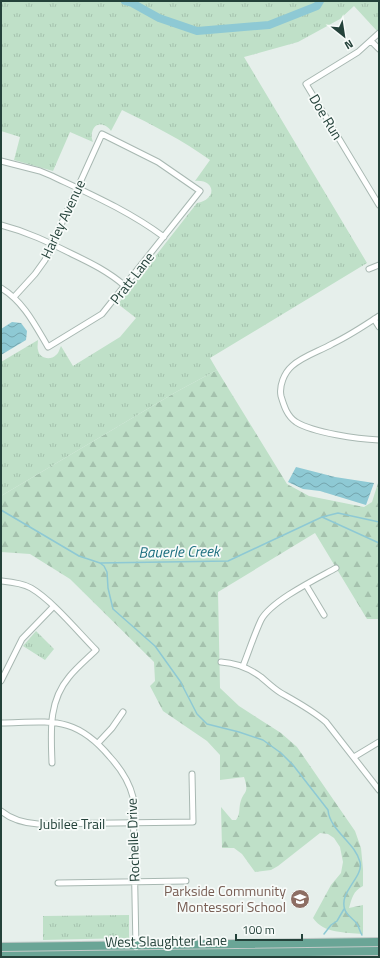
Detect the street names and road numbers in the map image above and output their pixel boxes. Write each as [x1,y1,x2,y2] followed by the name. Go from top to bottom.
[305,90,348,144] street label: Doe Run
[35,176,90,262] street label: Harley Avenue
[104,247,159,308] street label: Pratt Lane
[121,798,144,882] street label: Rochelle Drive
[39,813,105,834] street label: Jubilee Trail
[105,929,227,952] street label: West Slaughter Lane

